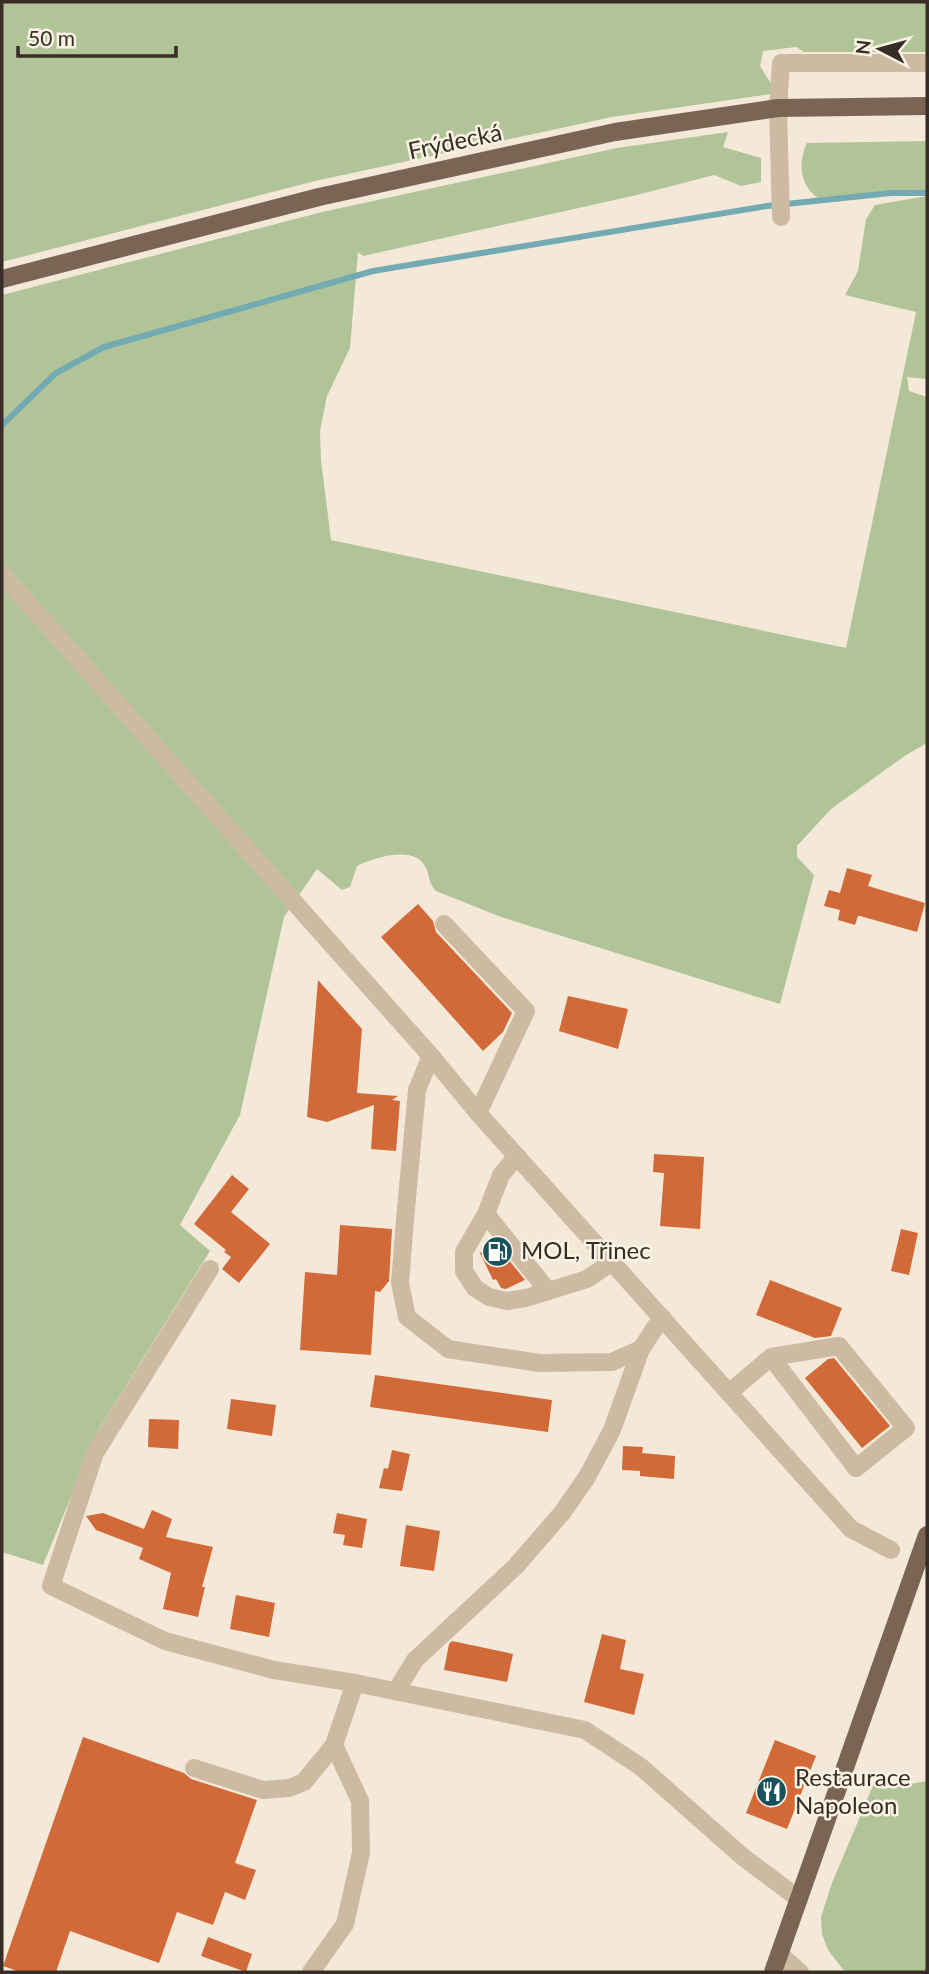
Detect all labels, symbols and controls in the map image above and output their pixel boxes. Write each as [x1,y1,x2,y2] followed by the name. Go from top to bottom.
[18,14,175,58] scale bar
[845,14,915,84] north arrow
[28,25,75,50] text: 50 m
[850,39,875,56] text: N
[405,116,504,165] street label: Frýdecká
[481,1234,515,1268] fuel station icon: MOL, Třinec
[521,1235,651,1264] place label: MOL, Třinec
[795,1762,911,1819] place label: Restaurace Napoleon
[755,1775,789,1809] restaurant icon: Restaurace Napoleon

